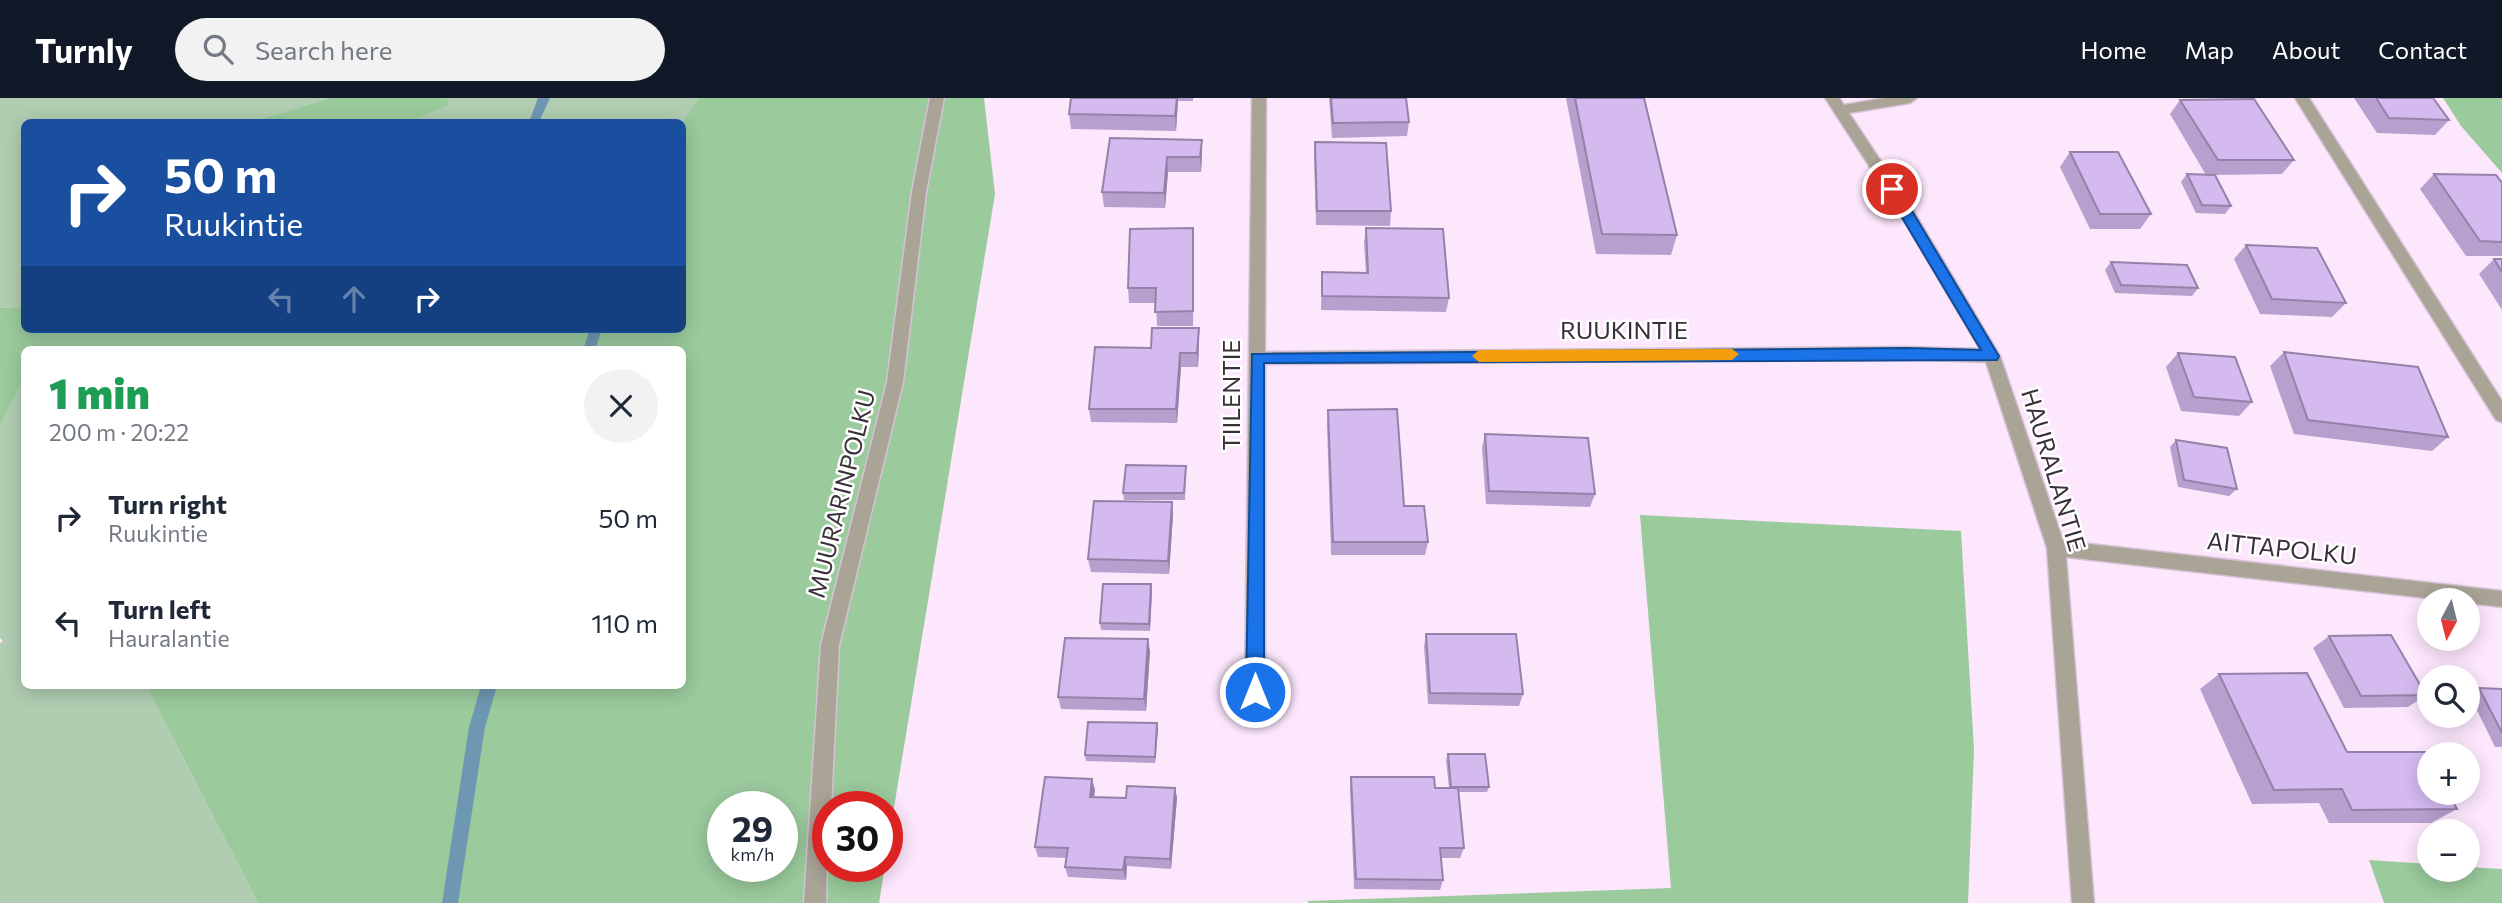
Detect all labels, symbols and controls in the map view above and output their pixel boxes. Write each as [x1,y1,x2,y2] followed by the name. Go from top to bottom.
[175,18,665,81] search box
[35,29,133,70] text: Turnly
[199,30,237,68] icon: search
[255,34,392,65] text: Search here
[2081,35,2147,64] text: Home
[2185,35,2234,64] text: Map
[2272,35,2340,64] text: About
[2378,35,2467,64] text: Contact
[164,143,277,203] text: 50 m
[49,147,140,238] icon: right
[1862,159,1922,219] pin
[1873,170,1911,208] icon: arrive
[164,203,303,243] text: Ruukintie
[262,280,300,318] icon: left
[335,280,373,318] icon: ahead
[408,280,446,318] icon: right
[1560,315,1688,344] street label: RUUKINTIE
[1216,339,1245,451] street label: TIILENTIE
[49,366,150,418] text: 1 min
[584,369,658,443] button: close
[2016,385,2093,554] street label: HAURALANTIE
[801,387,880,601] street label: MUURARINPOLKU
[49,418,189,446] text: 200 m · 20:22
[108,488,227,519] text: Turn right
[49,499,87,537] icon: right
[598,502,658,533] text: 50 m
[108,519,208,547] text: Ruukintie
[2206,525,2359,570] street label: AITTAPOLKU
[2417,588,2480,651] north arrow
[2417,588,2480,882] map controls
[108,593,211,624] text: Turn left
[49,604,87,642] icon: left
[591,607,658,638] text: 110 m
[108,624,230,652] text: Hauralantie
[1218,655,1292,729] position arrow
[2417,665,2480,728] button: search
[2417,742,2480,805] button: +
[812,791,903,882] speed limit sign: 30
[732,806,773,849] text: 29
[2417,819,2480,882] button: −
[731,843,774,865] text: km/h

